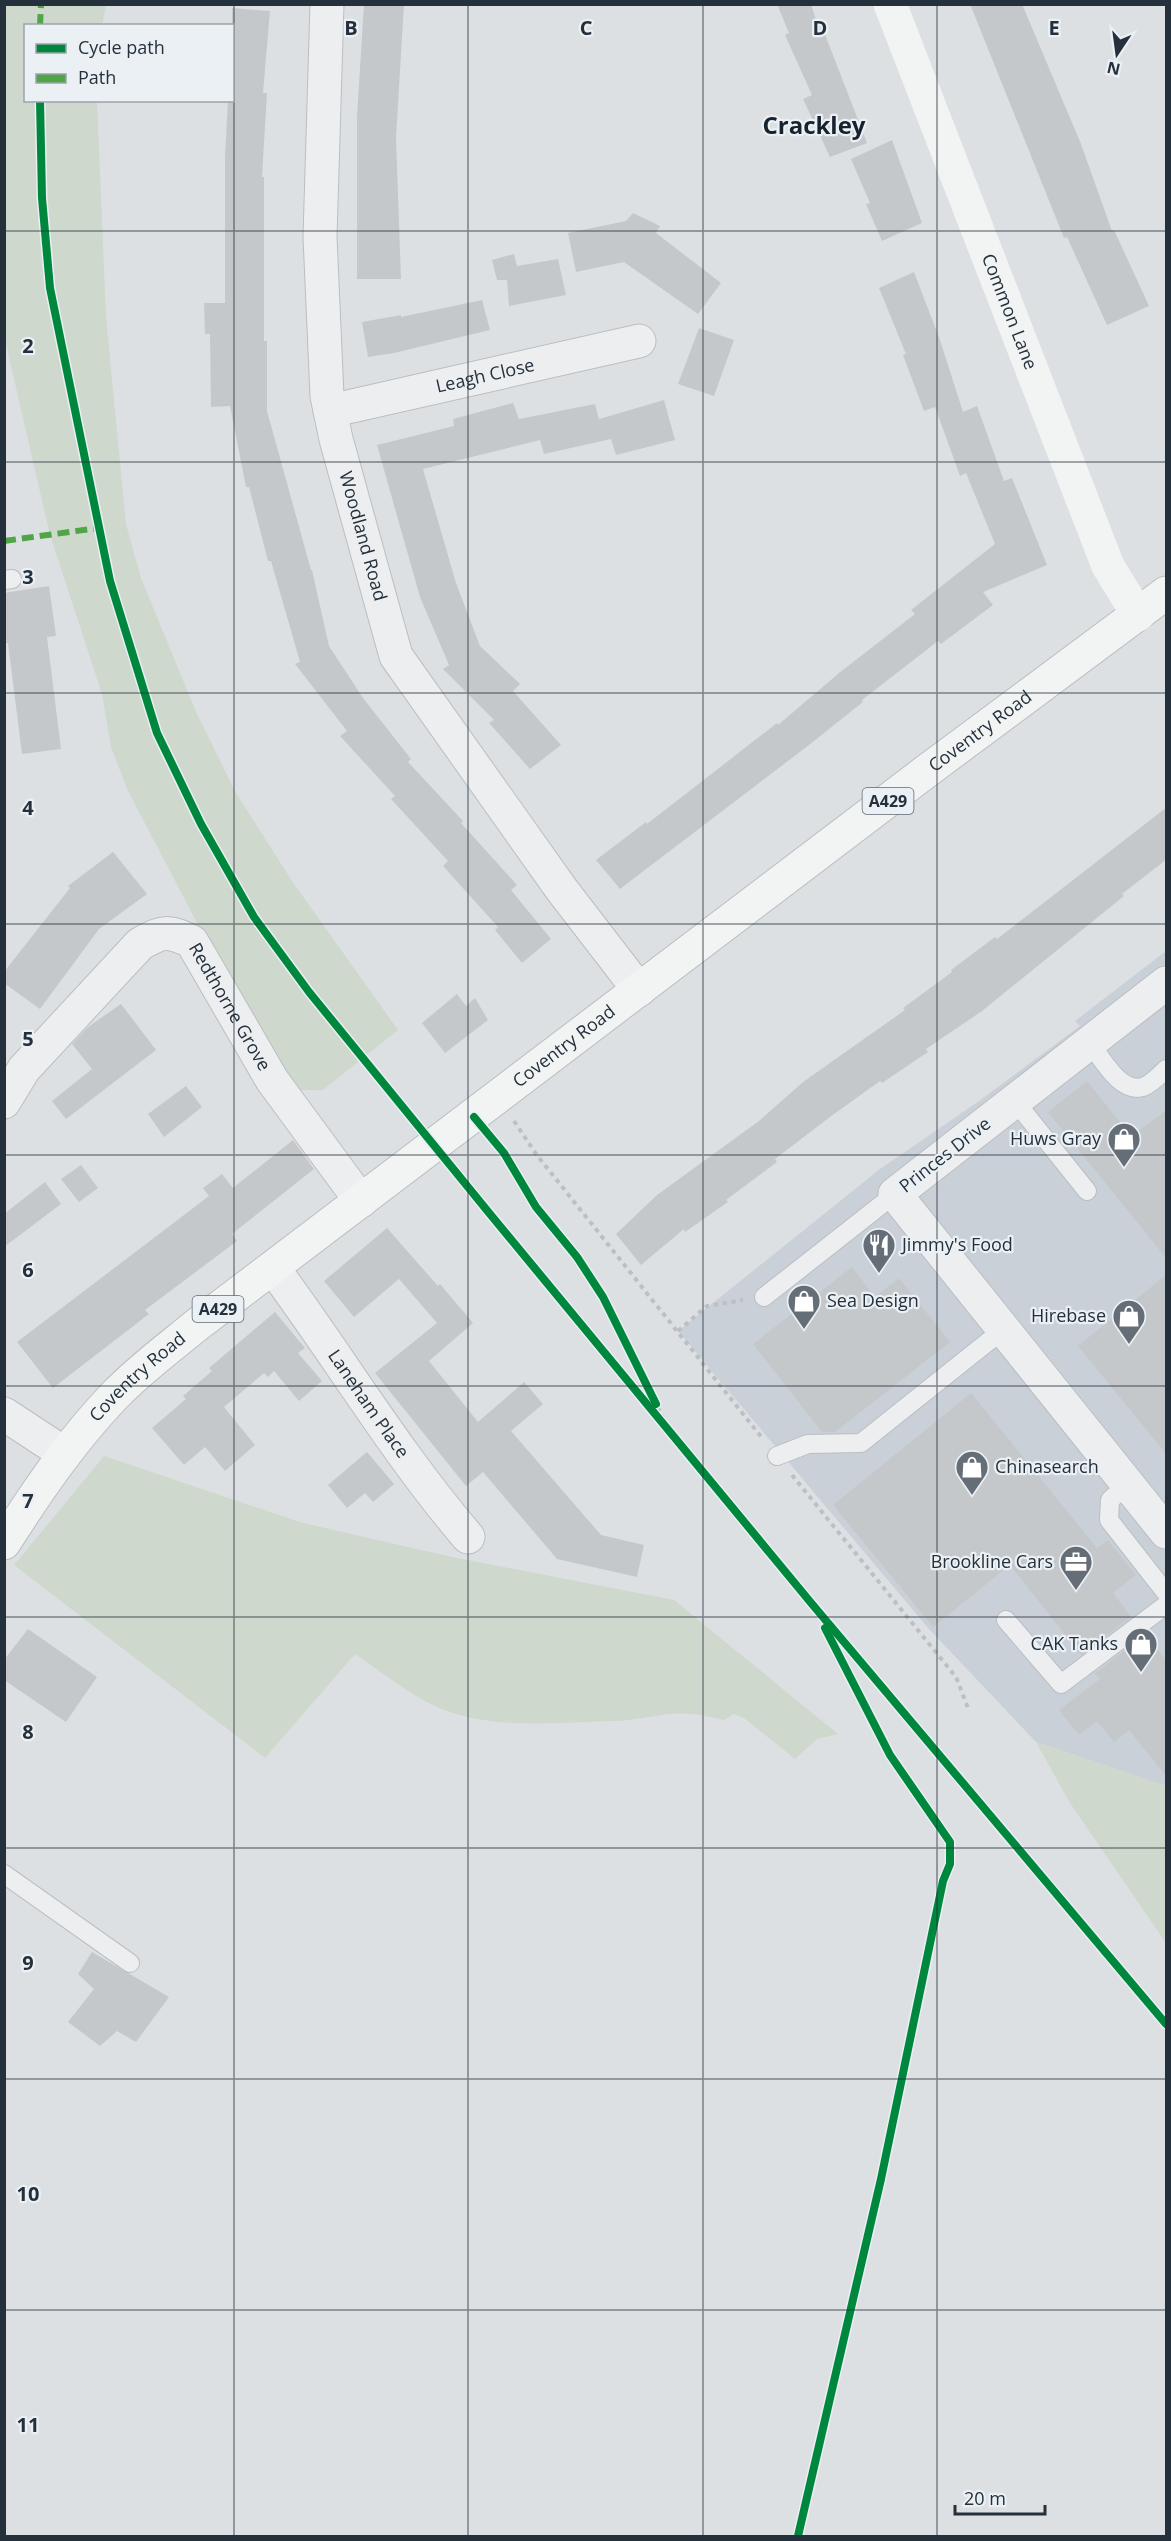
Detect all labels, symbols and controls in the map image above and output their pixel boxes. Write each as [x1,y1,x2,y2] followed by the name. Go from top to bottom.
[344,14,358,41] text: B
[580,14,593,41] text: C
[813,14,827,41] text: D
[1048,14,1060,41] text: E
[24,24,234,102] legend
[1087,24,1147,84] north arrow
[78,35,165,59] text: Cycle path
[1105,56,1122,81] text: N
[78,65,116,89] text: Path
[762,108,866,141] district label: Crackley
[977,250,1044,373] street label: Common Lane
[22,332,34,359] text: 2
[433,352,536,398] street label: Leagh Close
[334,468,393,603] street label: Woodland Road
[22,563,34,590] text: 3
[923,684,1036,777] street label: Coventry Road
[862,788,914,814] road number: A429
[22,794,34,821] text: 4
[184,938,277,1075] street label: Redthorne Grove
[507,999,620,1092] street label: Coventry Road
[22,1025,34,1052] text: 5
[894,1111,995,1197] street label: Princes Drive
[1106,1121,1142,1168] shop icon: Huws Gray
[1010,1126,1102,1150] place label: Huws Gray
[861,1227,897,1274] restaurant icon: Jimmy's Food
[900,1232,1013,1256] place label: Jimmy's Food
[22,1256,34,1283] text: 6
[786,1283,822,1330] shop icon: Sea Design
[827,1288,919,1312] place label: Sea Design
[192,1296,244,1322] road number: A429
[1111,1298,1147,1345] shop icon: Hirebase
[1031,1303,1106,1327] place label: Hirebase
[83,1326,190,1426] street label: Coventry Road
[323,1344,415,1462] street label: Laneham Place
[954,1449,990,1496] shop icon: Chinasearch
[995,1454,1099,1478] place label: Chinasearch
[22,1487,34,1514] text: 7
[1058,1544,1094,1591] office icon: Brookline Cars
[931,1549,1053,1573] place label: Brookline Cars
[1123,1626,1159,1673] shop icon: CAK Tanks
[1031,1631,1118,1655] place label: CAK Tanks
[22,1718,34,1745] text: 8
[22,1949,34,1976] text: 9
[17,2180,39,2207] text: 10
[17,2411,39,2438] text: 11
[955,2478,1045,2516] scale bar
[964,2486,1006,2510] text: 20 m

